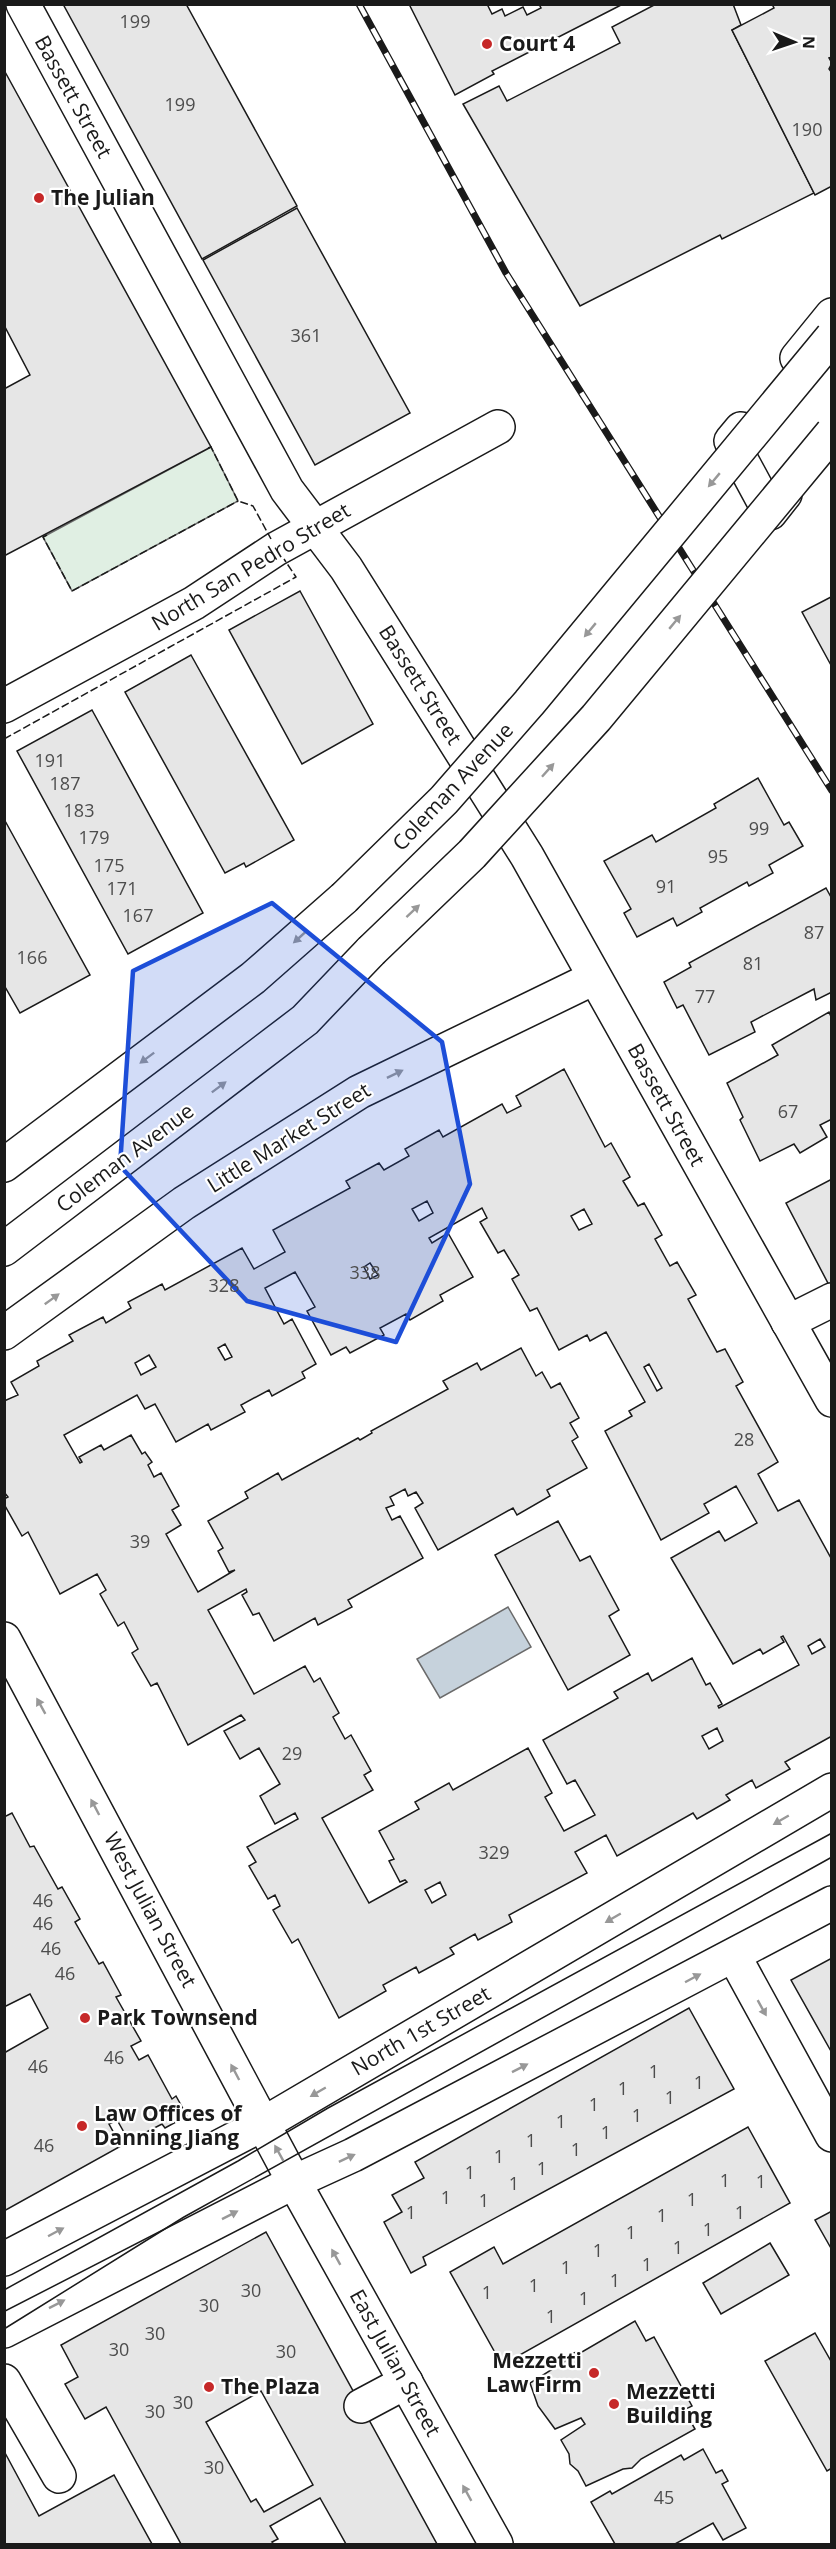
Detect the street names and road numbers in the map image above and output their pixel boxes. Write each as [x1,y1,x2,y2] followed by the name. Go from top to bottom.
[29,30,119,163] street label: Bassett Street
[146,496,355,637] street label: North San Pedro Street
[373,619,469,750] street label: Bassett Street
[386,716,519,856] street label: Coleman Avenue
[622,1038,712,1171] street label: Bassett Street
[202,1076,375,1199] street label: Little Market Street
[50,1096,199,1218] street label: Coleman Avenue
[98,1827,204,1992] street label: West Julian Street
[346,1979,495,2081] street label: North 1st Street
[344,2284,448,2441] street label: East Julian Street

